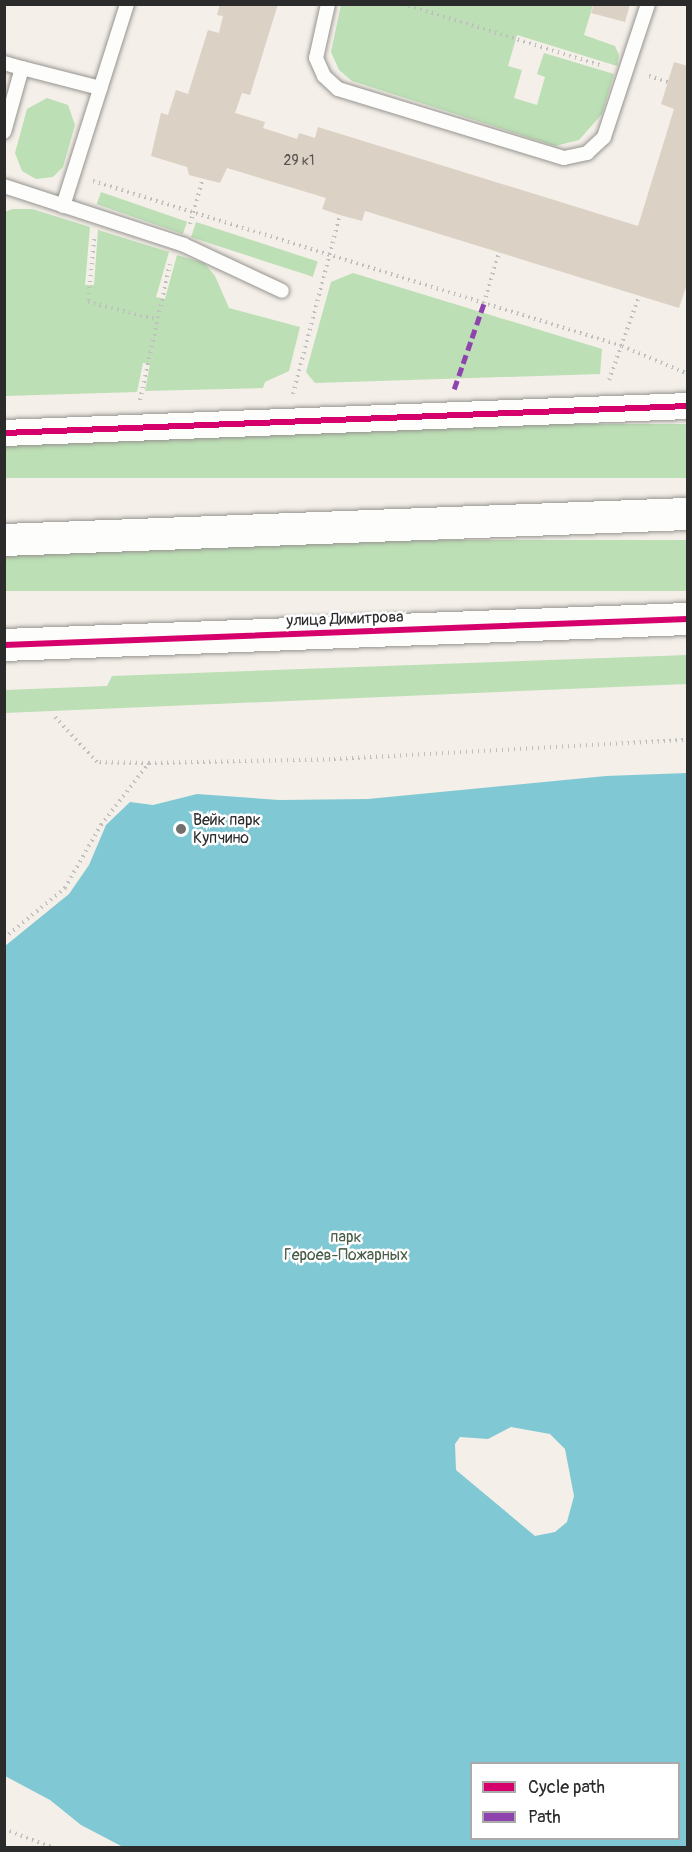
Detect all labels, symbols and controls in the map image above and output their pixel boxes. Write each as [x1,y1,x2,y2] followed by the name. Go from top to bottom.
[284,153,314,169] house number: 29 к1
[286,607,404,631] street label: улица Димитрова
[193,810,261,848] place label: Вейк парк Купчино
[174,822,188,836] marker: Вейк парк Купчино
[284,1227,408,1265] park label: парк Героев-Пожарных
[470,1762,680,1840] legend
[528,1776,605,1799] text: Cycle path
[528,1806,561,1829] text: Path

